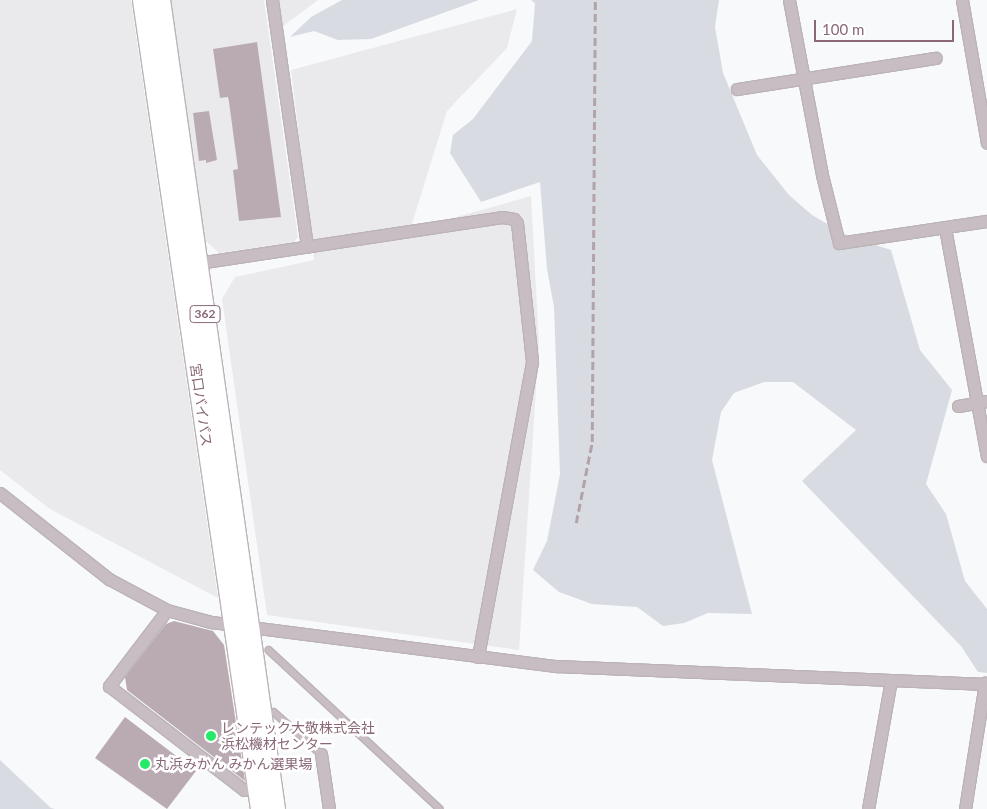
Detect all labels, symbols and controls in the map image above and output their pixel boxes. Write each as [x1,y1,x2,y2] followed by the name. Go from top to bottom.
[817,10,957,42] scale bar
[822,20,864,38] text: 100 m
[189,304,221,324] road number: 362
[187,362,215,448] street label: 宮口バイパス
[221,720,375,752] place label: レンテック大敬株式会社 浜松機材センター
[205,730,217,742] marker: レンテック大敬株式会社 浜松機材センター
[155,756,313,772] place label: 丸浜みかん みかん選果場
[139,758,151,770] marker: 丸浜みかん みかん選果場

